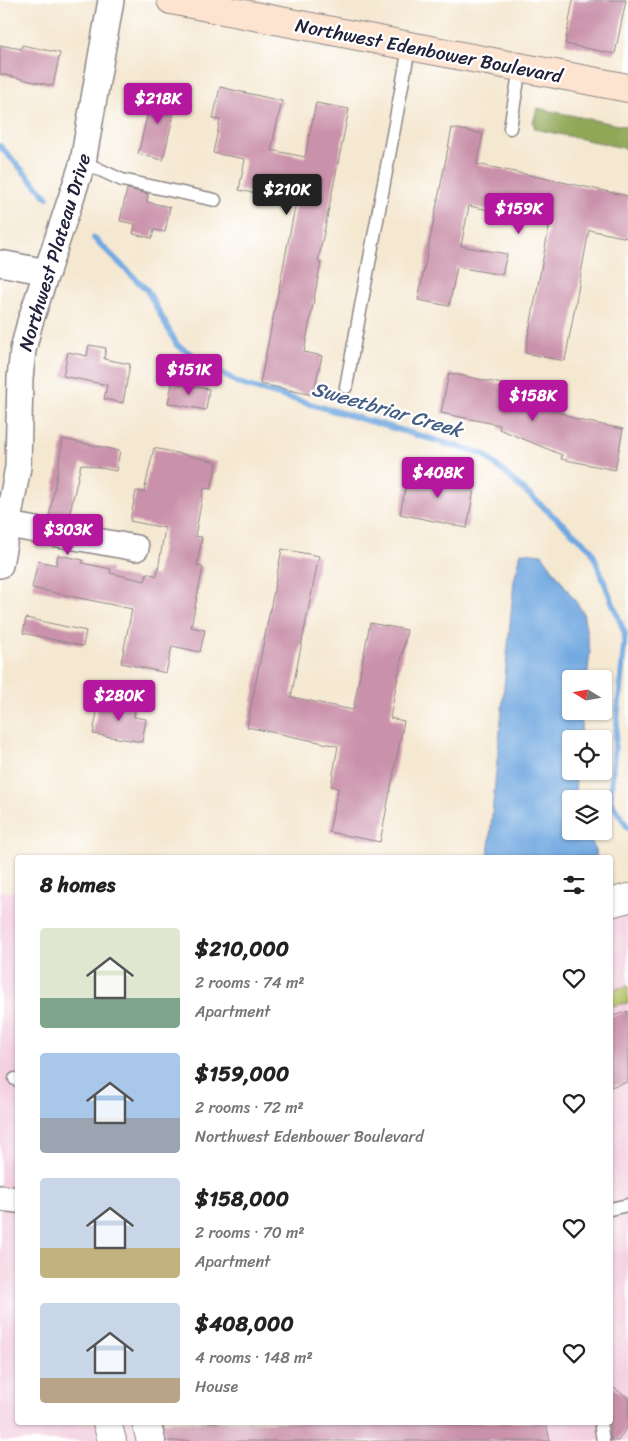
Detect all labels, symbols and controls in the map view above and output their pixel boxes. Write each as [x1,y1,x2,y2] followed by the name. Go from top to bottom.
[293,8,567,93] street label: Northwest Edenbower Boulevard
[123,82,193,125] pin: $218K
[135,84,181,113] text: $218K
[9,149,100,355] street label: Northwest Plateau Drive
[252,174,322,216] pin: $210K
[264,175,310,204] text: $210K
[484,192,554,235] pin: $159K
[496,194,542,223] text: $159K
[154,354,224,396] pin: $151K
[167,355,211,384] text: $151K
[308,371,468,448] water label: Sweetbriar Creek
[498,380,568,422] pin: $158K
[510,381,556,410] text: $158K
[403,456,473,499] pin: $408K
[413,458,463,487] text: $408K
[33,514,103,556] pin: $303K
[44,515,92,544] text: $303K
[562,670,612,720] north arrow
[562,670,612,840] map controls
[84,680,154,722] pin: $280K
[94,681,144,710] text: $280K
[562,730,612,780] button: locate
[562,790,612,840] button: layers
[40,866,115,904] text: 8 homes
[560,871,588,899] icon: filters
[195,930,289,968] text: $210,000
[80,948,140,1008] icon: home
[560,964,588,992] icon: heart
[195,968,305,997] text: 2 rooms · 74 m²
[195,997,271,1026] text: Apartment
[195,1055,289,1093] text: $159,000
[80,1073,140,1133] icon: home
[560,1089,588,1117] icon: heart
[195,1093,304,1122] text: 2 rooms · 72 m²
[195,1122,424,1151] text: Northwest Edenbower Boulevard
[195,1180,289,1218] text: $158,000
[80,1198,140,1258] icon: home
[560,1214,588,1242] icon: heart
[195,1218,305,1247] text: 2 rooms · 70 m²
[195,1247,271,1276] text: Apartment
[195,1305,294,1343] text: $408,000
[80,1323,140,1383] icon: home
[560,1339,588,1367] icon: heart
[195,1343,313,1372] text: 4 rooms · 148 m²
[195,1372,238,1401] text: House

